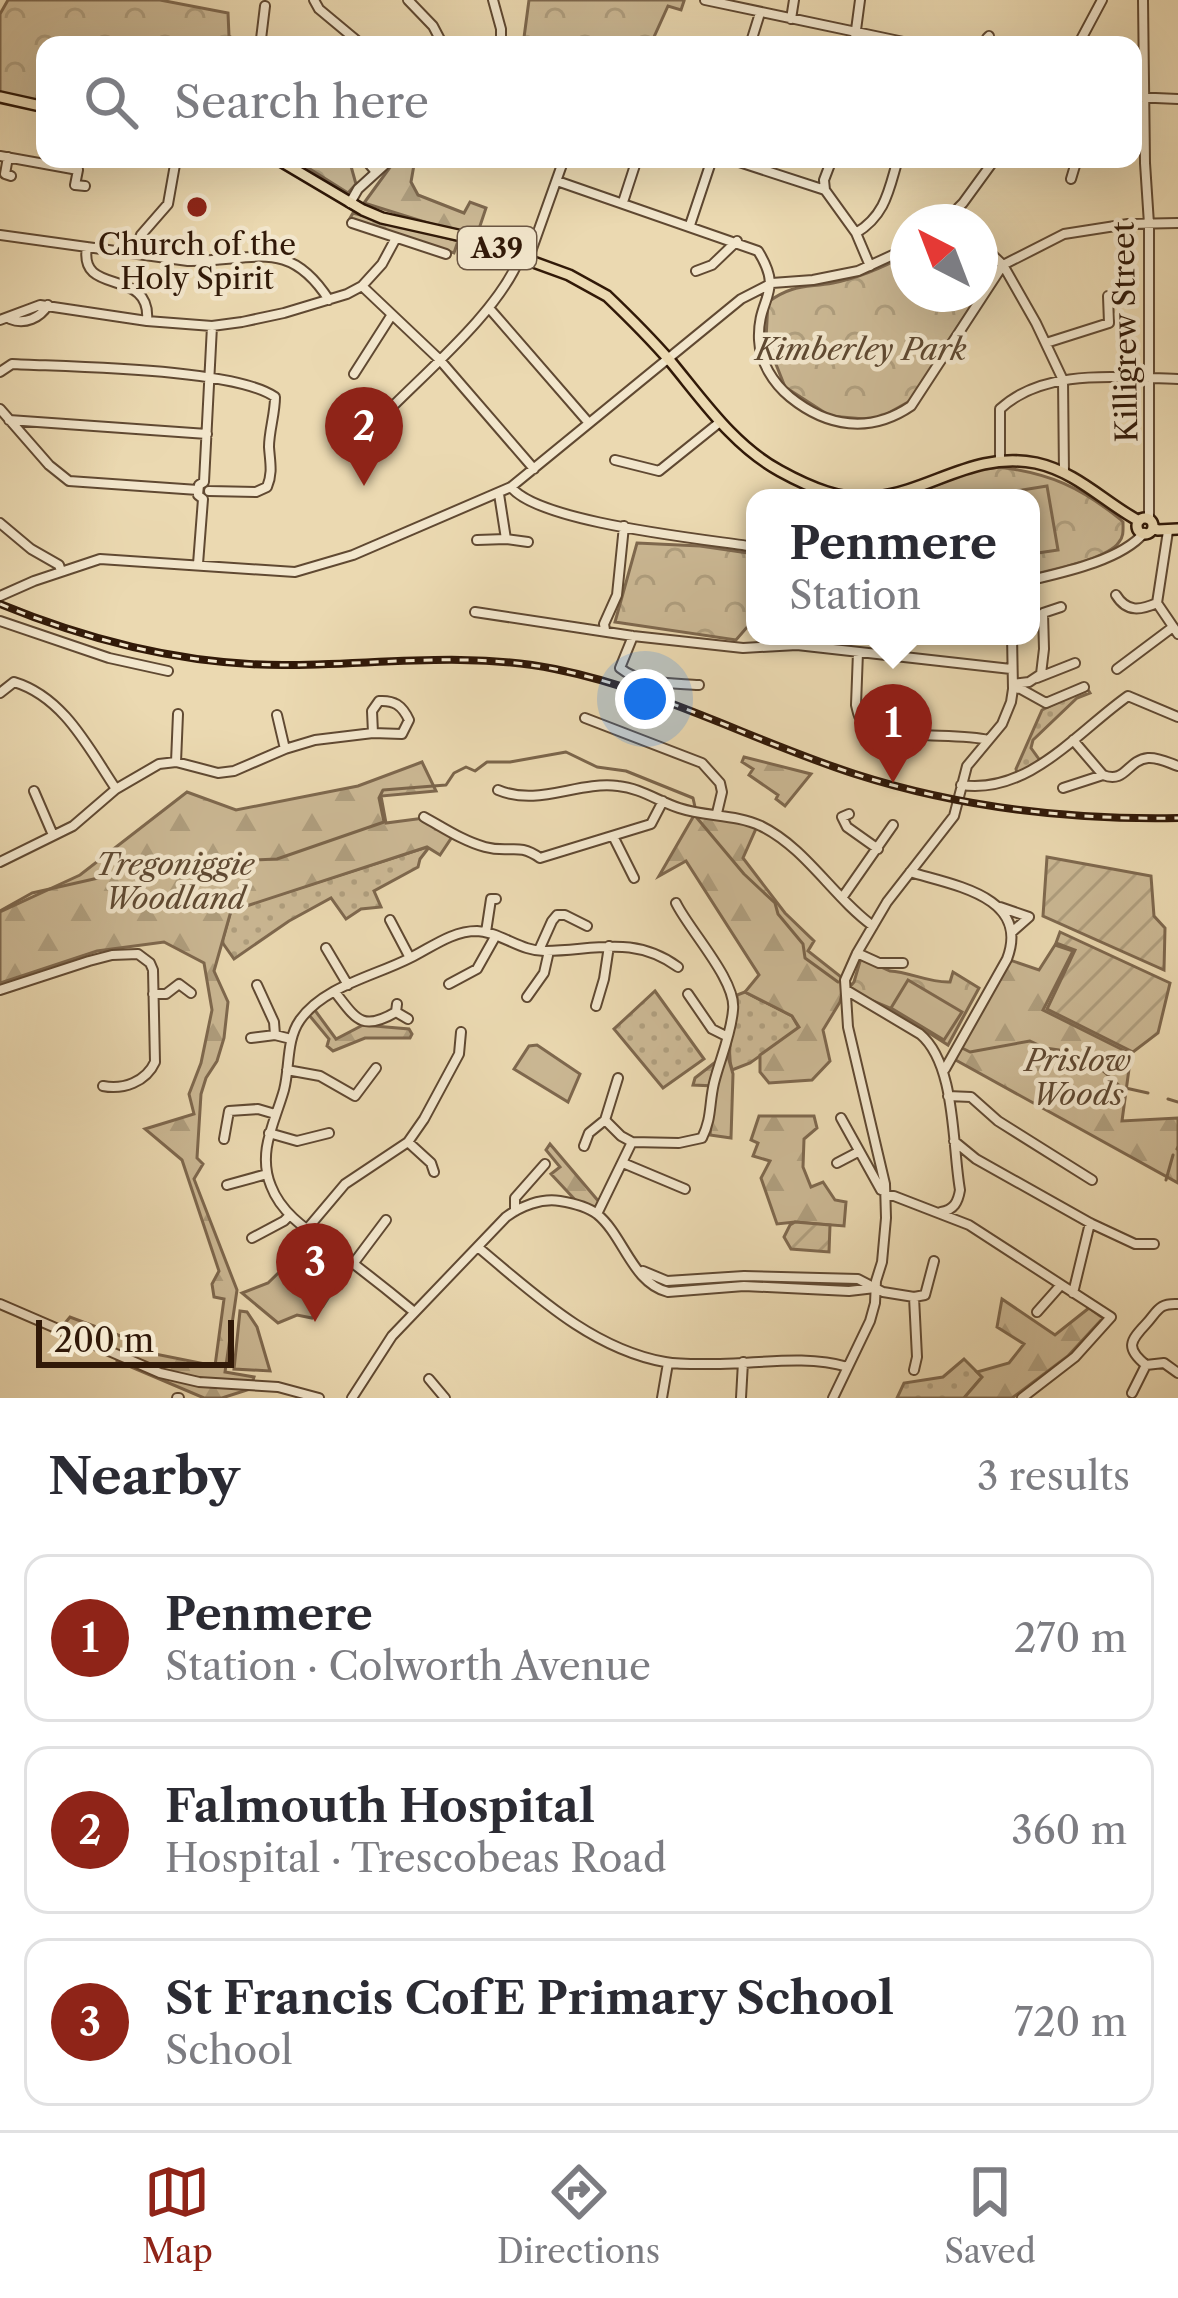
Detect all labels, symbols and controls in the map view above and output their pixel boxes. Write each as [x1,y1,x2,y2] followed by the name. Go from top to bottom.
[36,36,1142,168] search box
[78,69,144,135] icon: search
[174,74,429,130] text: Search here
[184,194,210,220] marker: Church of the Holy Spirit
[890,204,998,312] north arrow
[1105,221,1145,443] street label: Killigrew Street
[98,226,296,297] place label: Church of the Holy Spirit
[458,227,536,269] road number: A39
[753,331,967,368] park label: Kimberley Park
[325,387,403,486] pin: 2
[746,489,1040,645] popup
[789,515,997,571] text: Penmere
[789,571,921,619] text: Station
[615,669,675,729] your location
[854,684,932,783] pin: 1
[96,846,256,917] park label: Tregoniggie Woodland
[1023,1042,1132,1113] park label: Prislow Woods
[276,1223,354,1322] pin: 3
[36,1314,234,1367] scale bar
[54,1320,154,1361] text: 200 m
[48,1445,240,1507] text: Nearby
[977,1452,1130,1500] text: 3 results
[165,1586,373,1642] text: Penmere
[81,1614,99,1662] text: 1
[1014,1614,1127,1662] text: 270 m
[165,1642,651,1690] text: Station · Colworth Avenue
[165,1778,595,1834] text: Falmouth Hospital
[78,1806,102,1854] text: 2
[1011,1806,1127,1854] text: 360 m
[165,1834,667,1882] text: Hospital · Trescobeas Road
[165,1970,894,2026] text: St Francis CofE Primary School
[79,1998,101,2046] text: 3
[1014,1998,1127,2046] text: 720 m
[165,2026,293,2074] text: School
[142,2159,213,2272] tab: Map
[497,2159,660,2272] tab: Directions
[944,2159,1036,2272] tab: Saved

